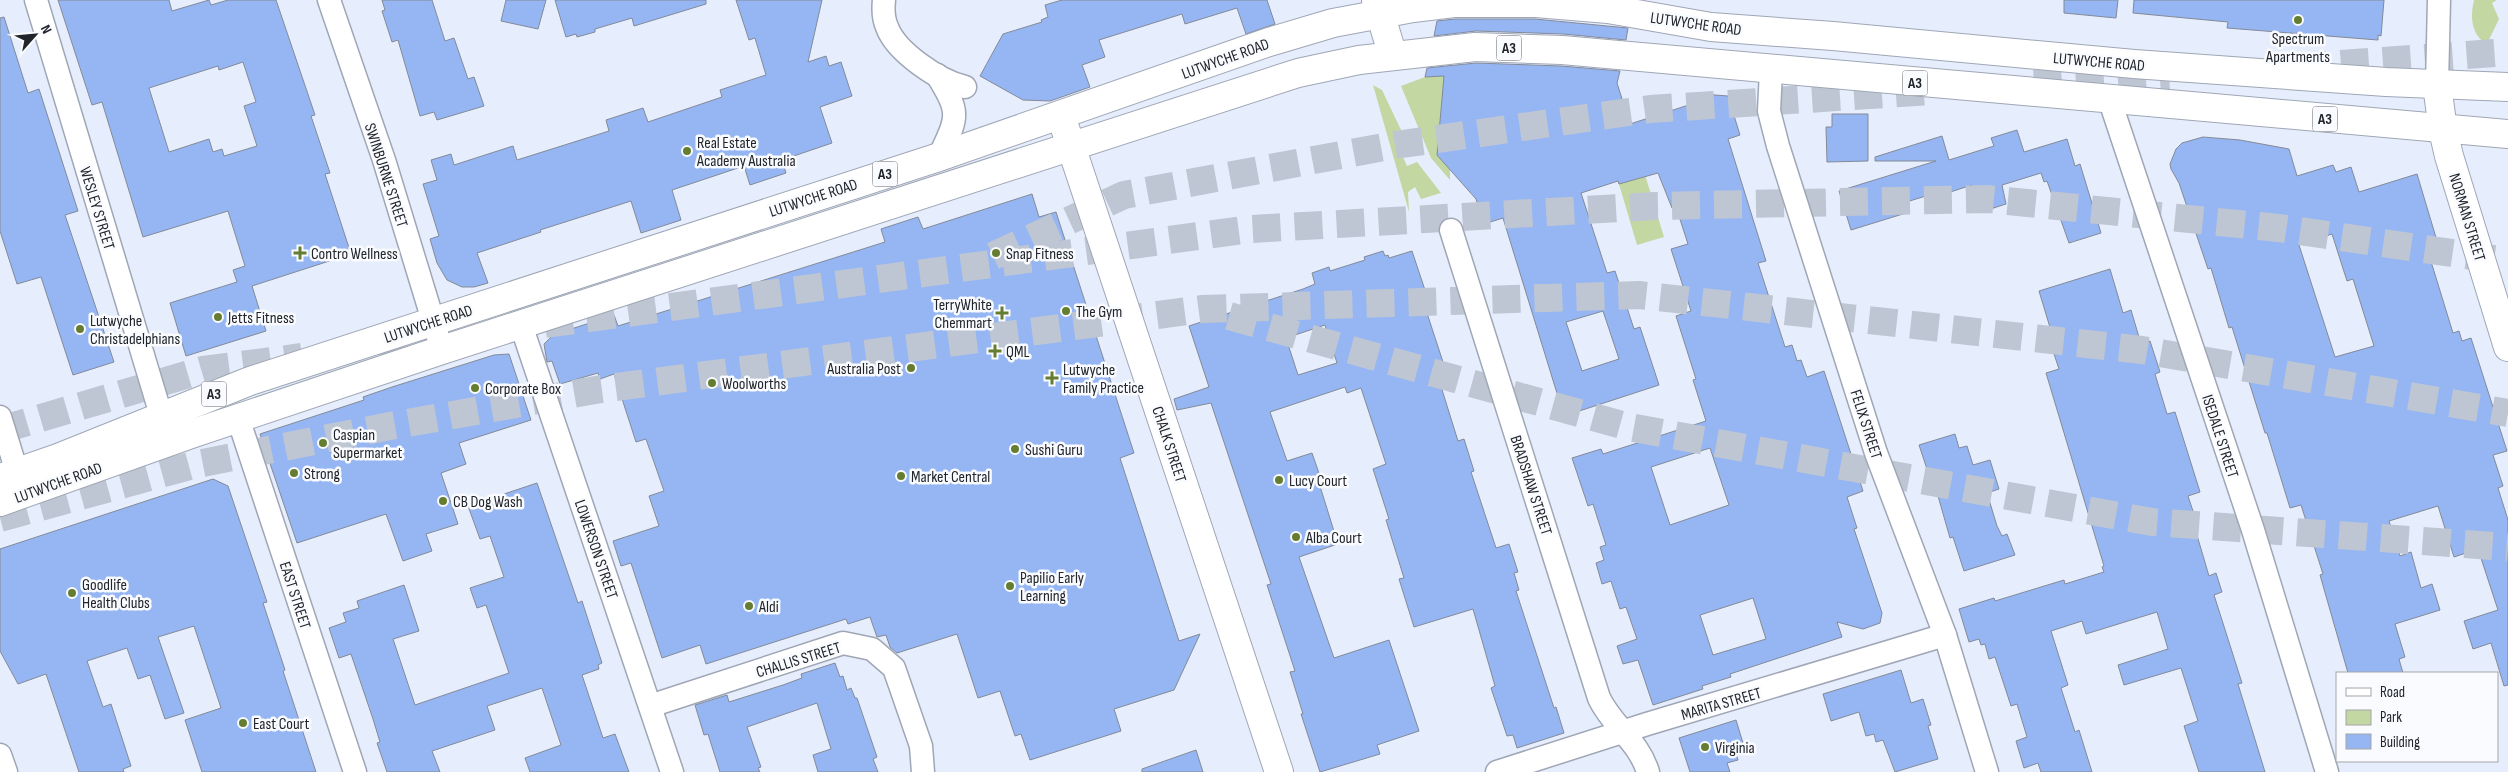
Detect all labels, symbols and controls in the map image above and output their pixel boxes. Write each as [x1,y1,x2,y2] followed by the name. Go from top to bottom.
[1649,9,1743,40] street label: LUTWYCHE ROAD
[10,10,60,60] north arrow
[2292,14,2304,26] marker: Spectrum Apartments
[37,22,55,37] text: N
[2265,30,2330,67] place label: Spectrum Apartments
[1179,35,1272,84] street label: LUTWYCHE ROAD
[1496,36,1522,60] road number: A3
[2052,49,2146,76] street label: LUTWYCHE ROAD
[1902,70,1928,96] road number: A3
[2312,106,2338,132] road number: A3
[360,121,412,231] street label: SWINBURNE STREET
[696,134,796,171] place label: Real Estate Academy Australia
[681,145,693,157] marker: Real Estate Academy Australia
[872,162,898,186] road number: A3
[75,165,118,253] street label: WESLEY STREET
[2444,171,2489,264] street label: NORMAN STREET
[767,175,860,222] street label: LUTWYCHE ROAD
[311,245,398,264] place label: Contro Wellness
[1006,245,1074,264] place label: Snap Fitness
[293,246,307,260] marker: Contro Wellness
[990,247,1002,259] marker: Snap Fitness
[933,296,992,333] place label: TerryWhite Chemmart
[382,301,475,348] street label: LUTWYCHE ROAD
[1076,303,1122,322] place label: The Gym
[1060,305,1072,317] marker: The Gym
[996,307,1008,319] marker: TerryWhite Chemmart
[227,309,295,328] place label: Jetts Fitness
[212,311,224,323] marker: Jetts Fitness
[90,312,180,349] place label: Lutwyche Christadelphians
[74,323,86,335] marker: Lutwyche Christadelphians
[1006,343,1029,362] place label: QML
[988,344,1002,358] marker: QML
[826,360,901,379] place label: Australia Post
[1063,361,1144,398] place label: Lutwyche Family Practice
[905,362,917,374] marker: Australia Post
[1045,371,1059,385] marker: Lutwyche Family Practice
[722,375,786,394] place label: Woolworths
[706,377,718,389] marker: Woolworths
[485,380,561,399] place label: Corporate Box
[202,382,226,406] road number: A3
[469,382,481,394] marker: Corporate Box
[1845,387,1886,462] street label: FELIX STREET
[2197,392,2242,481] street label: ISEDALE STREET
[1147,404,1190,485] street label: CHALK STREET
[333,426,402,463] place label: Caspian Supermarket
[1506,433,1556,538] street label: BRADSHAW STREET
[317,437,329,449] marker: Caspian Supermarket
[1025,441,1083,460] place label: Sushi Guru
[1009,443,1021,455] marker: Sushi Guru
[12,459,105,508] street label: LUTWYCHE ROAD
[304,465,340,484] place label: Strong
[288,467,300,479] marker: Strong
[911,468,990,487] place label: Market Central
[895,470,907,482] marker: Market Central
[1289,472,1347,491] place label: Lucy Court
[1273,474,1285,486] marker: Lucy Court
[453,493,523,512] place label: CB Dog Wash
[437,495,449,507] marker: CB Dog Wash
[570,497,622,602] street label: LOWERSON STREET
[1305,529,1362,548] place label: Alba Court
[1290,531,1302,543] marker: Alba Court
[275,560,314,632] street label: EAST STREET
[1020,569,1084,606] place label: Papilio Early Learning
[82,576,150,613] place label: Goodlife Health Clubs
[1004,580,1016,592] marker: Papilio Early Learning
[66,587,78,599] marker: Goodlife Health Clubs
[758,598,779,617] place label: Aldi
[743,600,755,612] marker: Aldi
[754,638,844,682] street label: CHALLIS STREET
[2336,672,2498,762] legend
[2380,683,2405,702] text: Road
[1679,684,1764,725] street label: MARITA STREET
[2380,708,2402,727] text: Park
[253,715,309,734] place label: East Court
[237,717,249,729] marker: East Court
[2380,733,2420,752] text: Building
[1715,739,1755,758] place label: Virginia
[1699,741,1711,753] marker: Virginia

